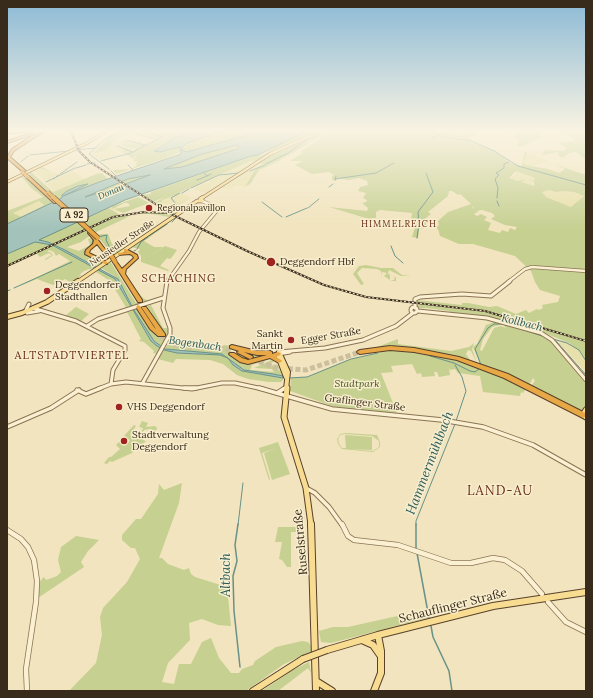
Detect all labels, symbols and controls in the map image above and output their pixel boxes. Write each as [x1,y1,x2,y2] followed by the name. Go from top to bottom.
[96,182,126,202] water label: Donau
[144,203,154,213] marker: Regionalpavillon
[157,203,226,213] place label: Regionalpavillon
[60,208,88,222] road number: A 92
[88,217,156,269] street label: Neusiedler Straße
[361,219,437,229] district label: HIMMELREICH
[265,256,277,268] marker: Deggendorf Hbf
[280,256,354,268] place label: Deggendorf Hbf
[142,272,216,286] district label: SCHACHING
[55,279,120,302] place label: Deggendorfer Stadthallen
[42,286,52,296] marker: Deggendorfer Stadthallen
[500,311,544,335] water label: Kollbach
[300,325,362,347] street label: Egger Straße
[252,328,283,352] place label: Sankt Martin
[168,334,222,354] water label: Bogenbach
[286,335,296,345] marker: Sankt Martin
[15,349,129,363] district label: ALTSTADTVIERTEL
[335,378,379,390] park label: Stadtpark
[324,392,406,414] street label: Graflinger Straße
[127,401,205,413] place label: VHS Deggendorf
[114,402,124,412] marker: VHS Deggendorf
[403,409,457,517] water label: Hammermühlbach
[132,429,209,452] place label: Stadtverwaltung Deggendorf
[119,436,129,446] marker: Stadtverwaltung Deggendorf
[467,483,533,499] district label: LAND-AU
[291,508,311,576] street label: Ruselstraße
[218,553,234,597] water label: Altbach
[398,586,508,626] street label: Schauflinger Straße

